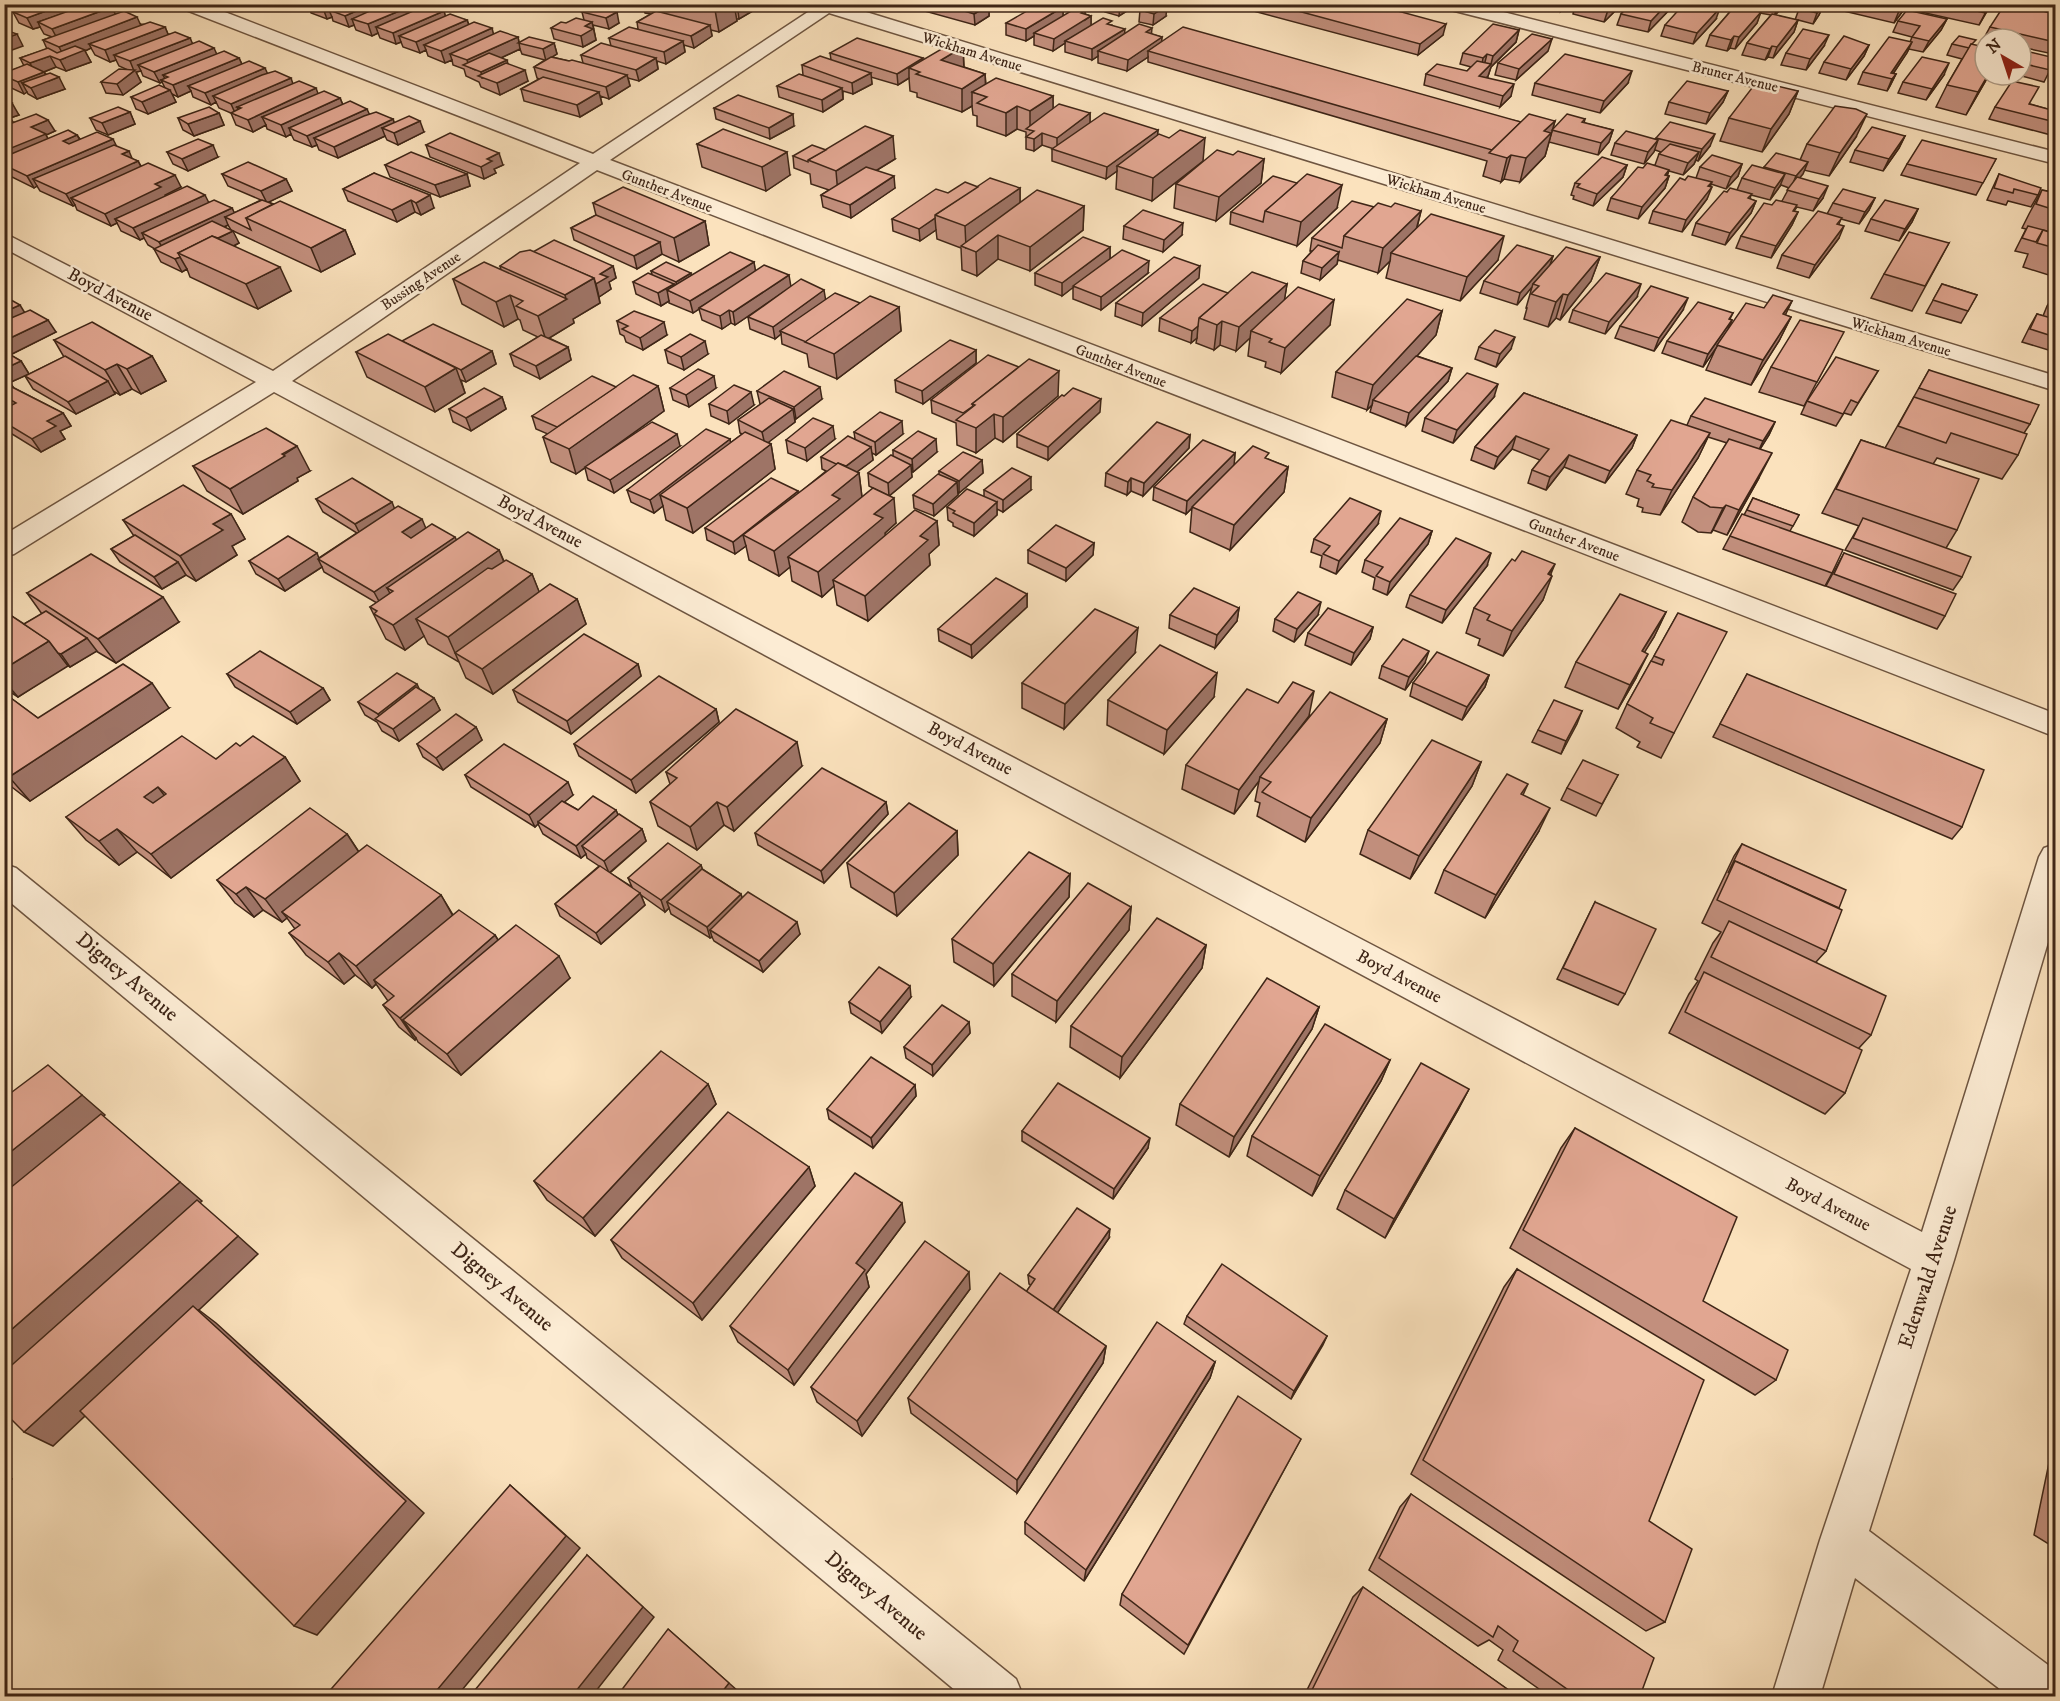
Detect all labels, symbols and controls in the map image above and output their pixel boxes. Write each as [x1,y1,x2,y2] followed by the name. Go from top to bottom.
[919,27,1024,76] street label: Wickham Avenue
[1973,27,2033,87] north arrow
[1983,34,2006,58] text: N
[1690,57,1780,97] street label: Bruner Avenue
[619,165,715,217] street label: Gunther Avenue
[1383,169,1488,218] street label: Wickham Avenue
[377,247,465,315] street label: Bussing Avenue
[64,263,156,327] street label: Boyd Avenue
[1848,312,1953,361] street label: Wickham Avenue
[1073,340,1169,392] street label: Gunther Avenue
[494,490,586,554] street label: Boyd Avenue
[1526,514,1622,566] street label: Gunther Avenue
[924,717,1016,781] street label: Boyd Avenue
[70,927,184,1028] street label: Digney Avenue
[1353,945,1445,1009] street label: Boyd Avenue
[1782,1173,1874,1237] street label: Boyd Avenue
[1893,1202,1963,1352] street label: Edenwald Avenue
[445,1237,559,1338] street label: Digney Avenue
[819,1546,933,1647] street label: Digney Avenue

